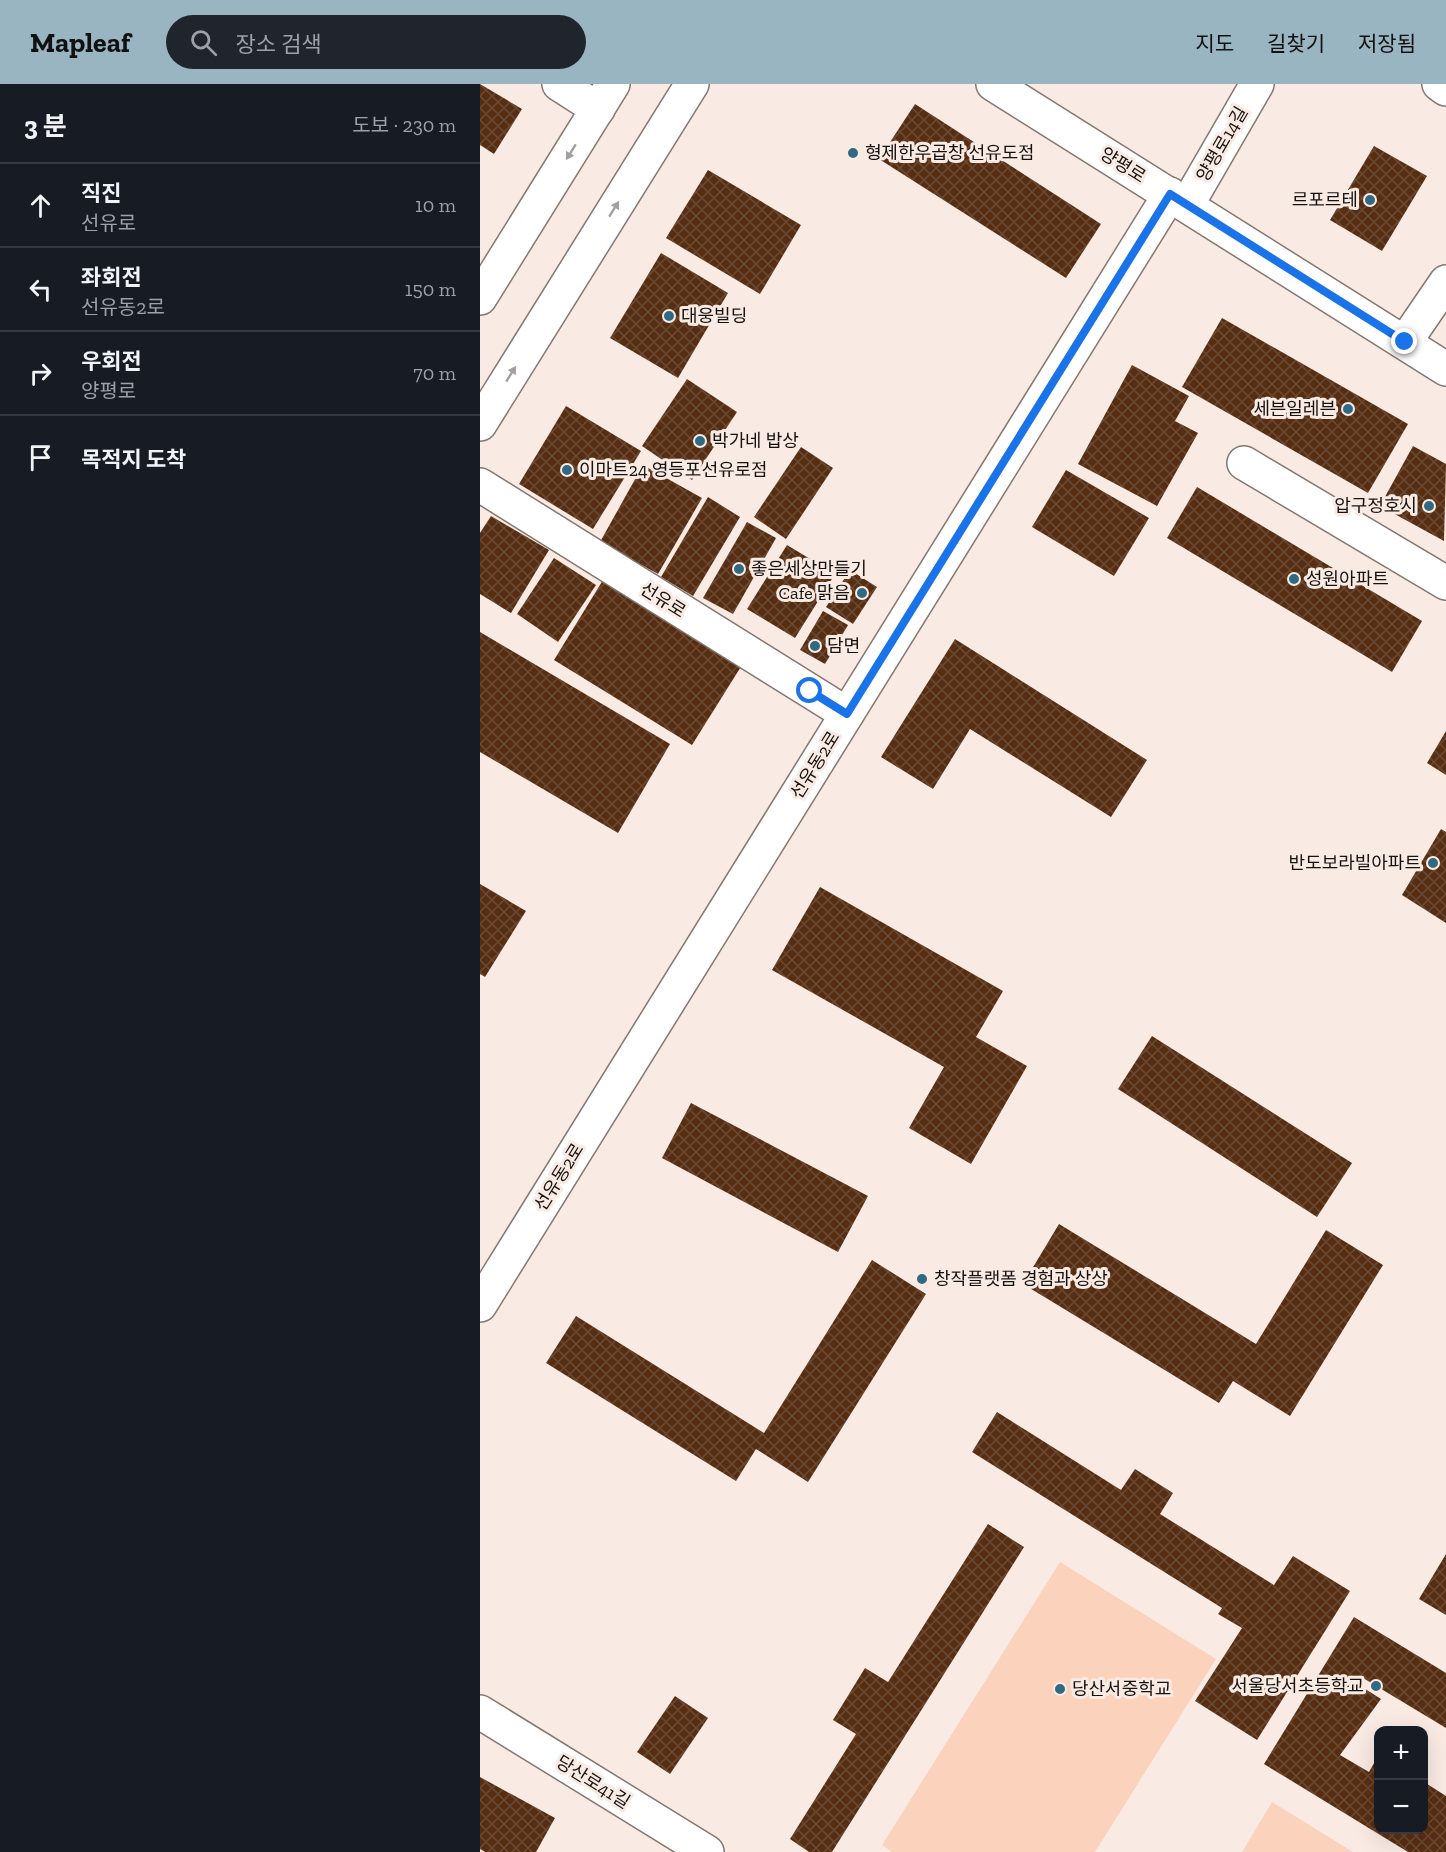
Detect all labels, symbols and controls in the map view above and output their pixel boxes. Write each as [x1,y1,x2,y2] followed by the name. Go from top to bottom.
[166,15,586,69] search box
[30,26,130,59] text: Mapleaf
[187,26,220,59] icon: search
[235,31,321,58] text: 장소 검색
[1195,31,1234,56] text: 지도
[1267,31,1325,56] text: 길찾기
[1358,31,1416,56] text: 저장됨
[1192,103,1252,185] street label: 양평로14길
[24,110,67,142] text: 3 분
[352,113,456,137] text: 도보 · 230 m
[865,142,1035,164] place label: 형제한우곱창 선유도점
[565,143,576,160] one-way arrow
[1096,143,1150,187] street label: 양평로
[846,146,860,160] marker: 형제한우곱창 선유도점
[81,180,121,207] text: 직진
[24,189,57,222] icon: ahead
[1292,189,1358,211] place label: 르포르테
[415,193,456,217] text: 10 m
[1363,193,1377,207] marker: 르포르테
[608,201,619,217] one-way arrow
[81,211,136,235] text: 선유로
[81,264,142,291] text: 좌회전
[24,273,57,306] icon: left
[405,277,456,301] text: 150 m
[81,295,165,319] text: 선유동2로
[681,305,747,327] place label: 대웅빌딩
[662,309,676,323] marker: 대웅빌딩
[1391,328,1417,354] route end
[81,348,142,375] text: 우회전
[24,357,57,390] icon: right
[413,361,456,385] text: 70 m
[505,366,516,383] one-way arrow
[81,379,136,403] text: 양평로
[1253,398,1336,420] place label: 세븐일레븐
[1341,402,1355,416] marker: 세븐일레븐
[712,430,799,452] place label: 박가네 밥상
[693,434,707,448] marker: 박가네 밥상
[24,441,57,474] icon: arrive
[81,446,186,473] text: 목적지 도착
[579,459,768,481] place label: 이마트24 영등포선유로점
[560,463,574,477] marker: 이마트24 영등포선유로점
[1334,495,1417,517] place label: 압구정호시
[1422,499,1436,513] marker: 압구정호시
[751,558,867,580] place label: 좋은세상만들기
[732,562,746,576] marker: 좋은세상만들기
[1306,568,1389,590] place label: 성원아파트
[1287,572,1301,586] marker: 성원아파트
[636,578,690,622] street label: 선유로
[778,582,850,604] place label: Cafe 맑음
[855,586,869,600] marker: Cafe 맑음
[827,635,860,657] place label: 담면
[808,639,822,653] marker: 담면
[796,677,822,703] route start
[786,727,844,803] street label: 선유동2로
[1289,852,1421,874] place label: 반도보라빌아파트
[1426,856,1440,870] marker: 반도보라빌아파트
[530,1139,588,1215] street label: 선유동2로
[934,1268,1108,1290] place label: 창작플랫폼 경험과 상상
[915,1272,929,1286] marker: 창작플랫폼 경험과 상상
[1232,1675,1364,1697] place label: 서울당서초등학교
[1072,1678,1171,1700] place label: 당산서중학교
[1369,1679,1383,1693] marker: 서울당서초등학교
[1053,1682,1067,1696] marker: 당산서중학교
[1374,1726,1428,1834] map controls
[1374,1726,1428,1780] button: +
[552,1751,634,1813] street label: 당산로41길
[1374,1780,1428,1834] button: −

